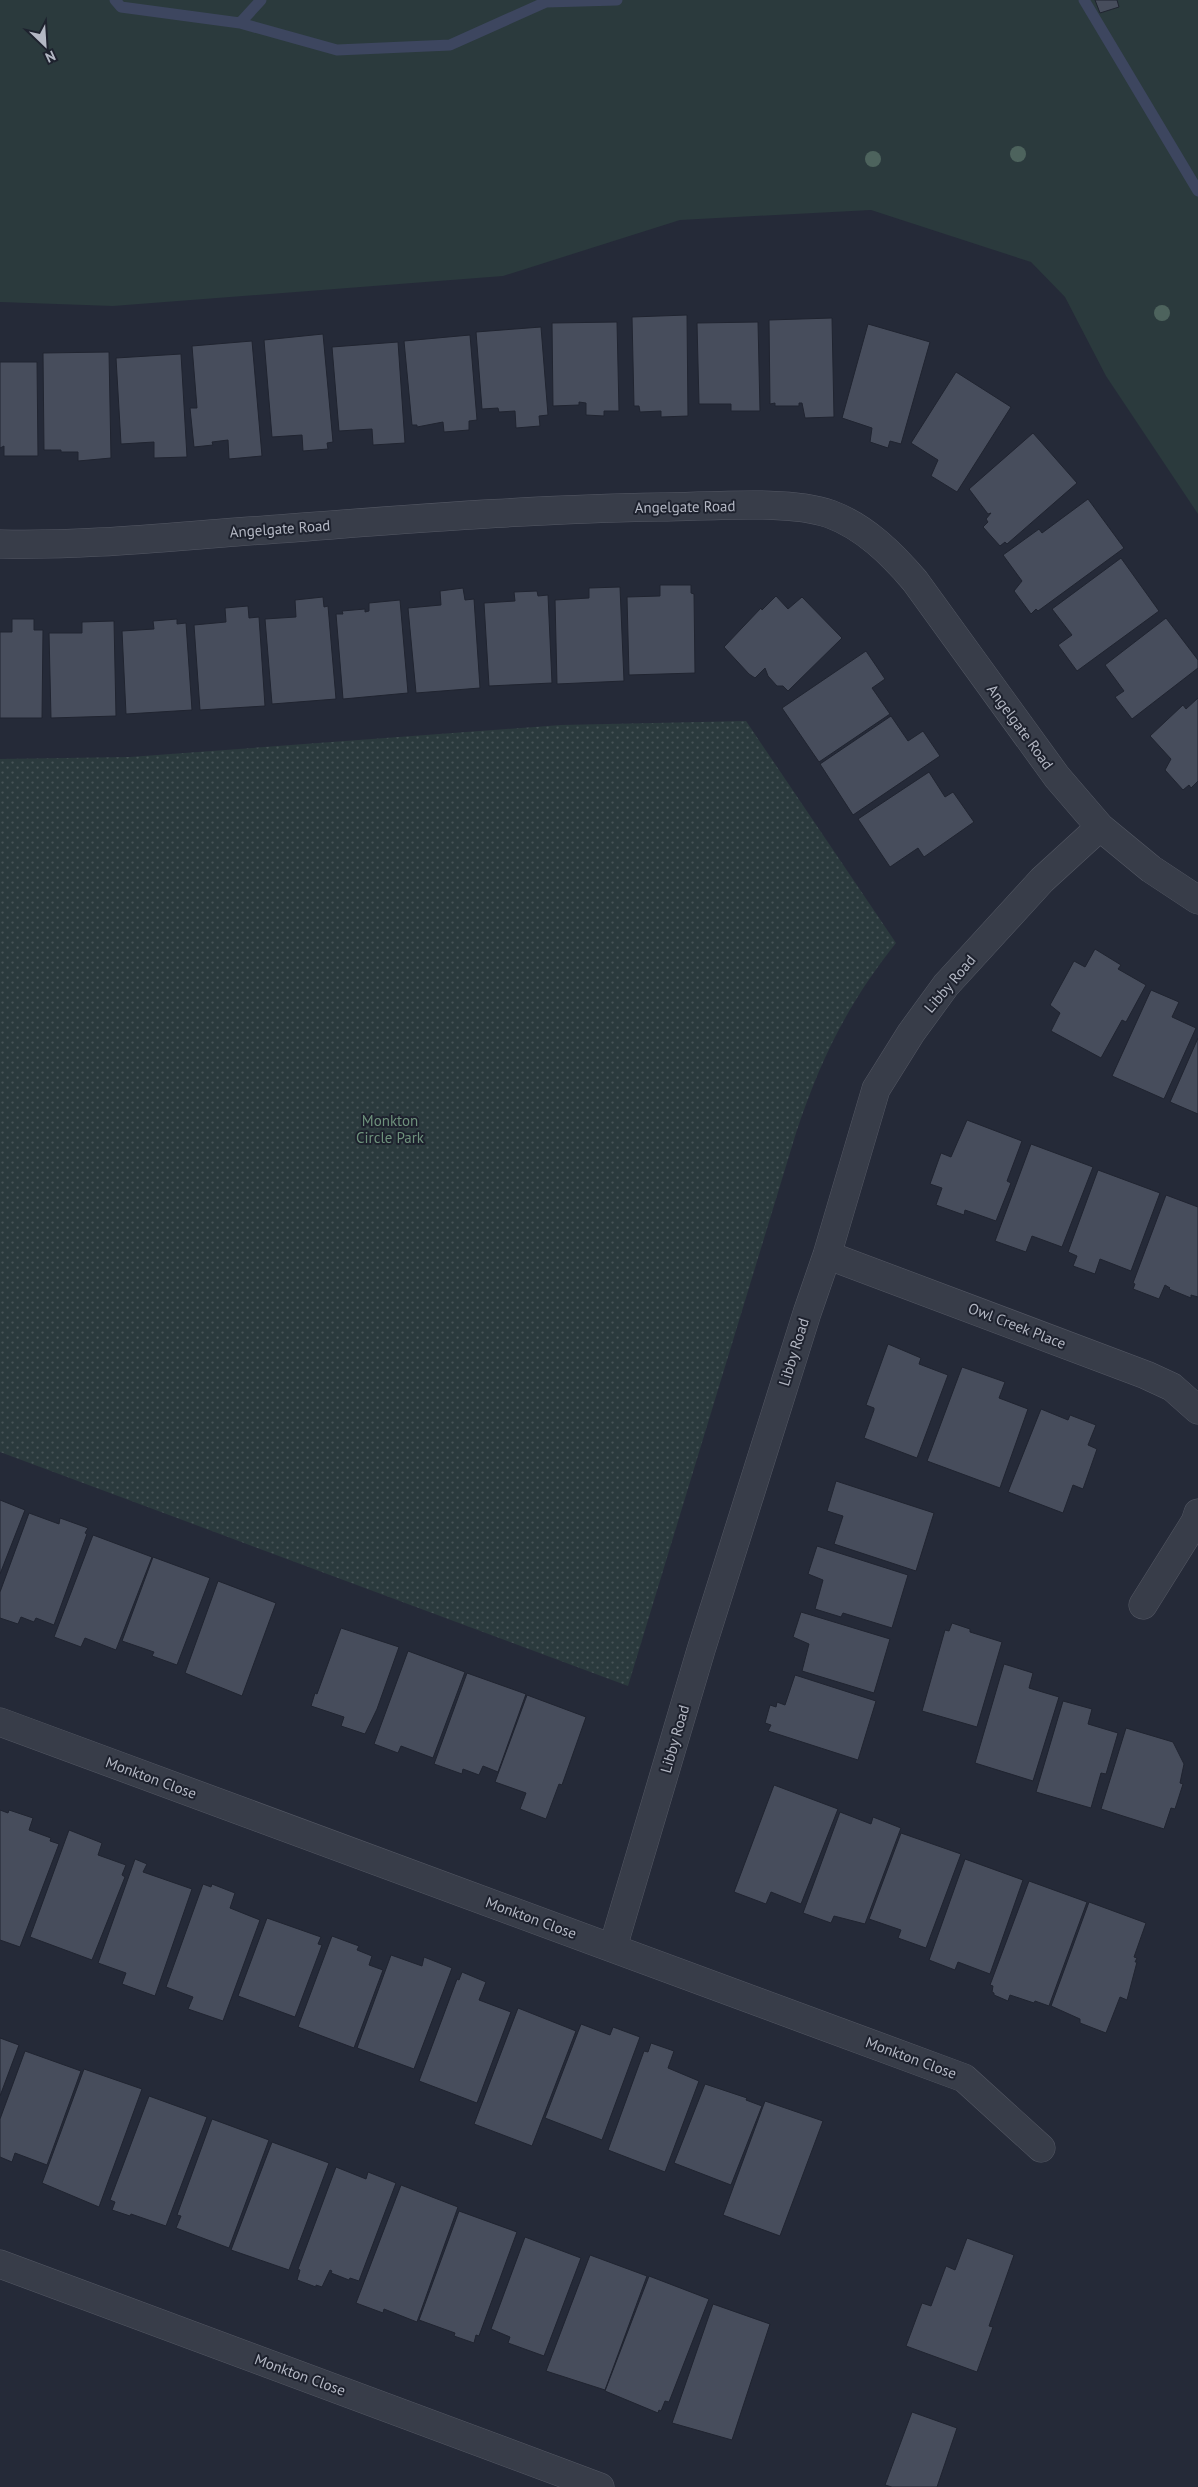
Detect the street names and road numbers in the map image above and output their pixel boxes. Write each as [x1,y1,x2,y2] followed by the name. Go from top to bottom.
[634,496,736,517] street label: Angelgate Road
[229,516,331,541] street label: Angelgate Road
[983,680,1058,773] street label: Angelgate Road
[920,951,979,1017] street label: Libby Road
[966,1298,1069,1353] street label: Owl Creek Place
[774,1316,813,1388] street label: Libby Road
[656,1703,693,1775] street label: Libby Road
[103,1752,199,1803] street label: Monkton Close
[483,1892,579,1943] street label: Monkton Close
[863,2032,959,2083] street label: Monkton Close
[252,2349,348,2400] street label: Monkton Close

